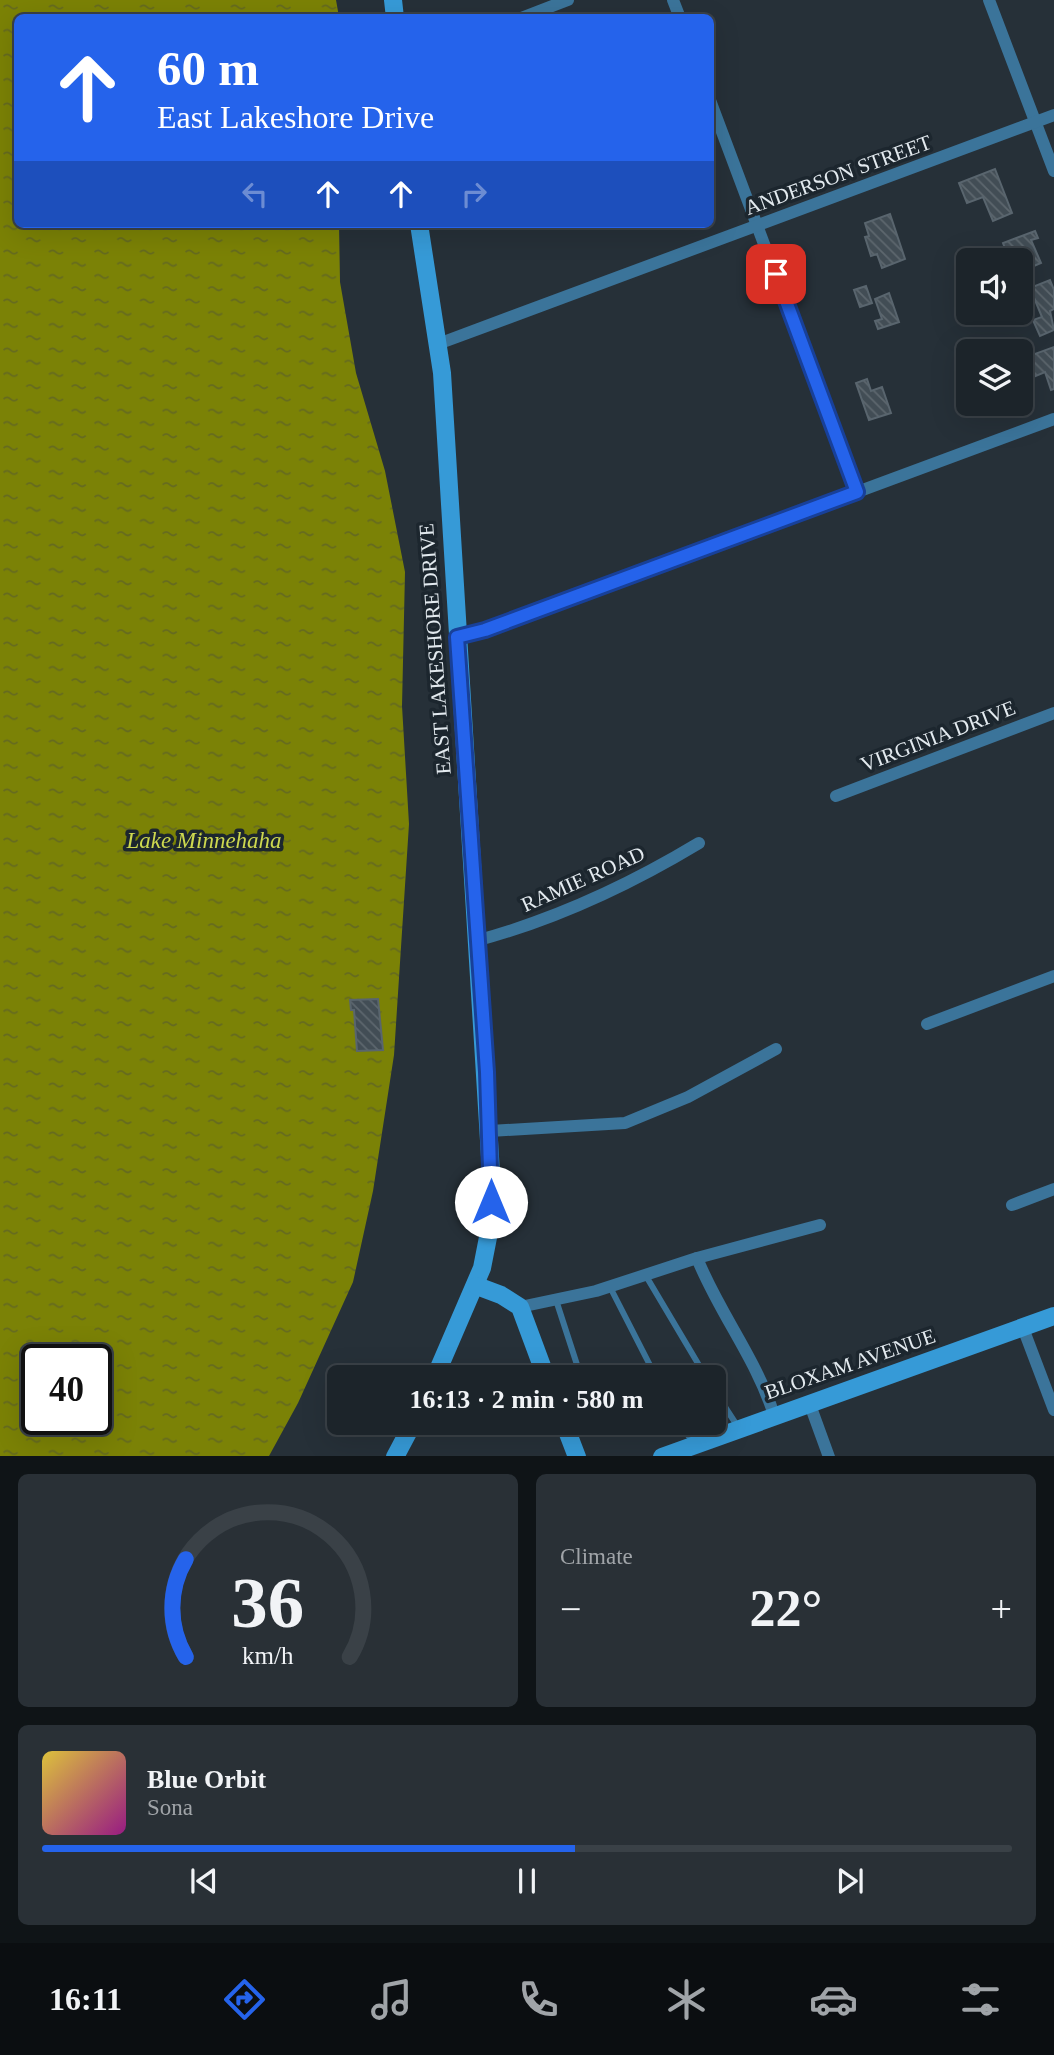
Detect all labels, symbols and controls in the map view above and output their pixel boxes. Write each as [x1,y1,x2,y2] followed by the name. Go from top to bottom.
[157,41,259,96] text: 60 m
[42,42,133,133] icon: ahead
[157,99,434,135] text: East Lakeshore Drive
[742,130,935,220] street label: ANDERSON STREET
[236,175,274,213] icon: left
[309,175,347,213] icon: ahead
[382,175,420,213] icon: ahead
[455,175,493,213] icon: right
[746,244,806,304] pin
[956,248,1033,416] map controls
[956,248,1033,325] button: sound
[757,255,795,293] icon: arrive
[956,339,1033,416] button: layers
[414,523,456,775] street label: EAST LAKESHORE DRIVE
[857,695,1019,777] street label: VIRGINIA DRIVE
[125,828,282,853] water label: Lake Minnehaha
[518,841,648,917] street label: RAMIE ROAD
[454,1165,528,1239] position arrow
[762,1324,938,1404] street label: BLOXAM AVENUE
[21,1344,112,1435] speed limit sign: 40
[410,1385,644,1414] text: 16:13 · 2 min · 580 m
[560,1544,633,1569] text: Climate
[232,1562,304,1643] text: 36
[750,1580,822,1637] text: 22°
[560,1588,581,1630] text: −
[991,1588,1012,1630] text: +
[242,1641,294,1668] text: km/h
[147,1765,266,1794] text: Blue Orbit
[147,1795,193,1820] text: Sona
[185,1862,223,1900] icon: previous
[508,1862,546,1900] icon: pause
[831,1862,869,1900] icon: next
[220,1975,269,2024] icon: directions
[367,1975,416,2024] icon: music
[514,1975,563,2024] icon: phone
[662,1975,711,2024] icon: climate
[809,1975,858,2024] icon: car
[956,1975,1005,2024] icon: filters
[49,1981,122,2017] text: 16:11

